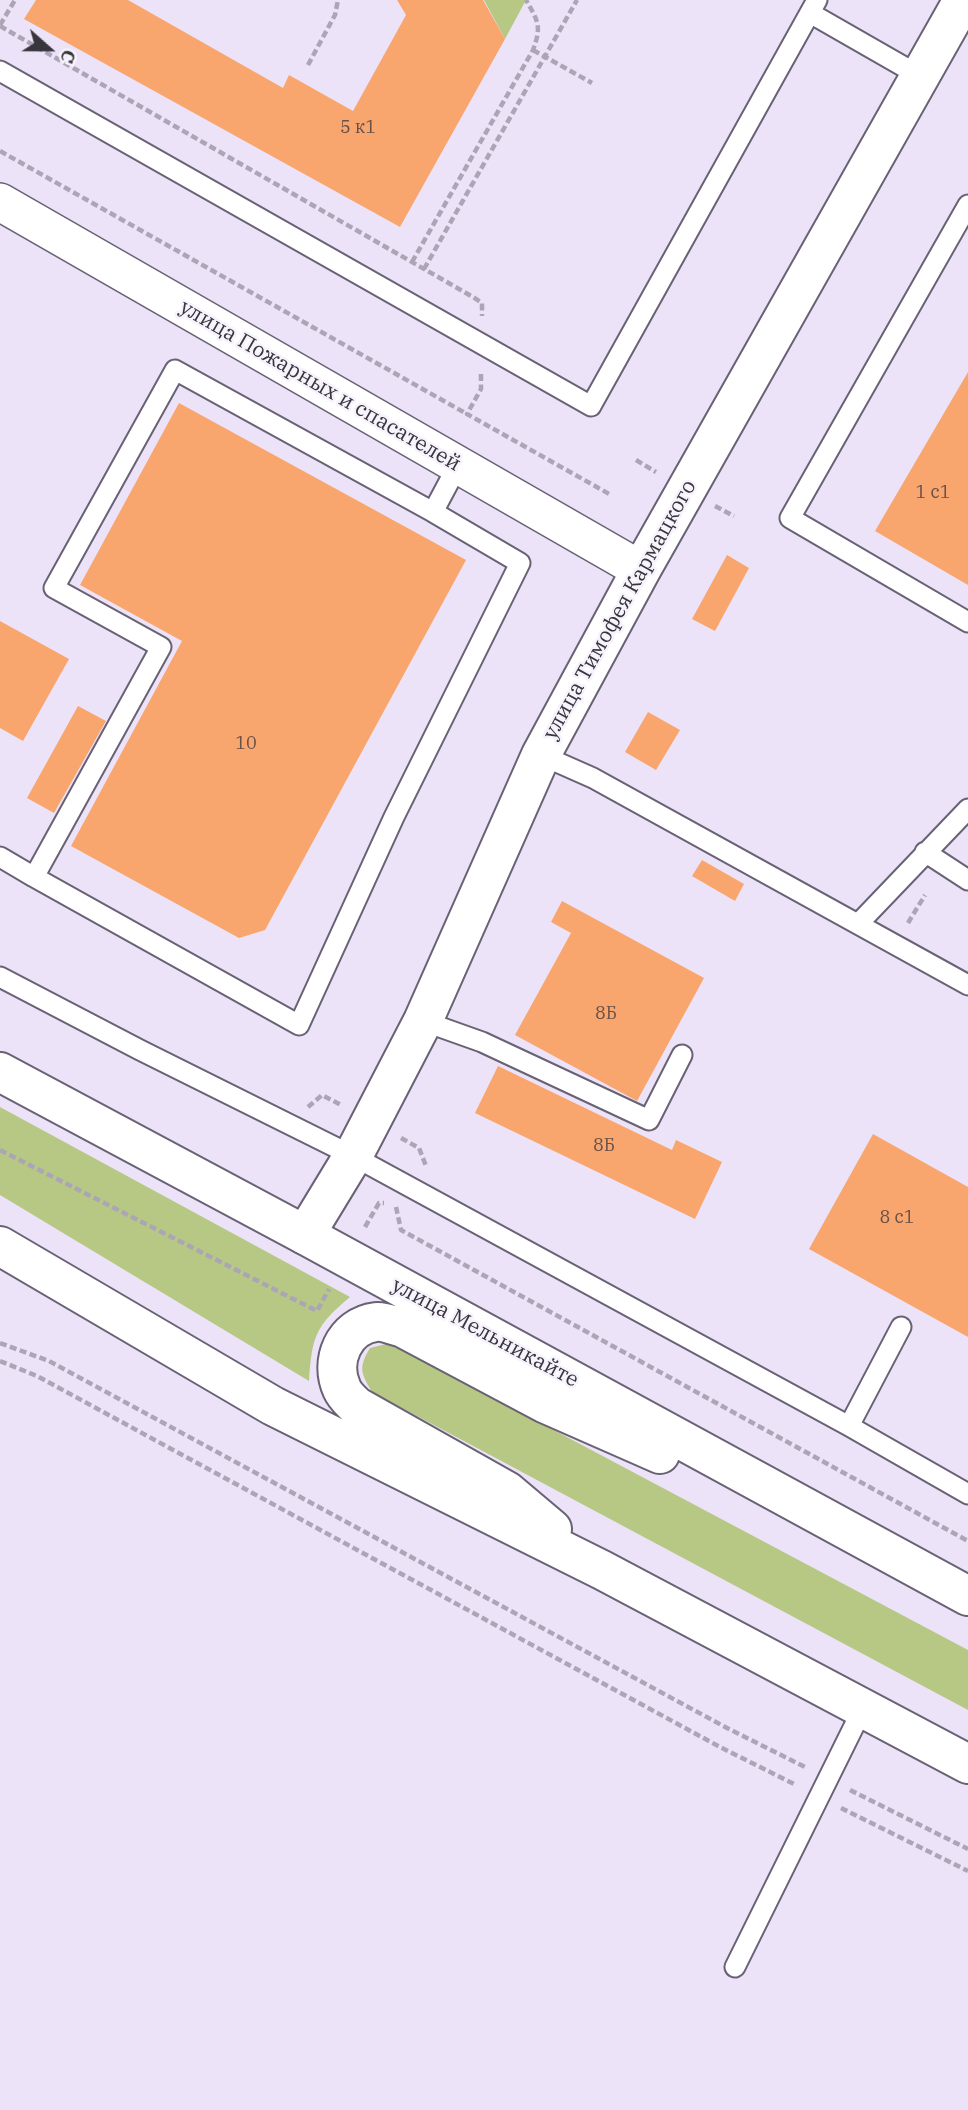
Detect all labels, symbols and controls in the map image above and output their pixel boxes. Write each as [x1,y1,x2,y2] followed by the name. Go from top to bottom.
[14,14,84,84] north arrow
[55,46,82,67] text: С
[340,117,376,139] house number: 5 к1
[175,295,465,477] street label: улица Пожарных и спасателей
[538,476,702,744] street label: улица Тимофея Кармацкого
[915,482,951,504] house number: 1 c1
[235,733,257,755] house number: 10
[595,1003,617,1025] house number: 8Б
[593,1135,615,1157] house number: 8Б
[879,1207,915,1229] house number: 8 с1
[387,1273,583,1393] street label: улица Мельникайте

